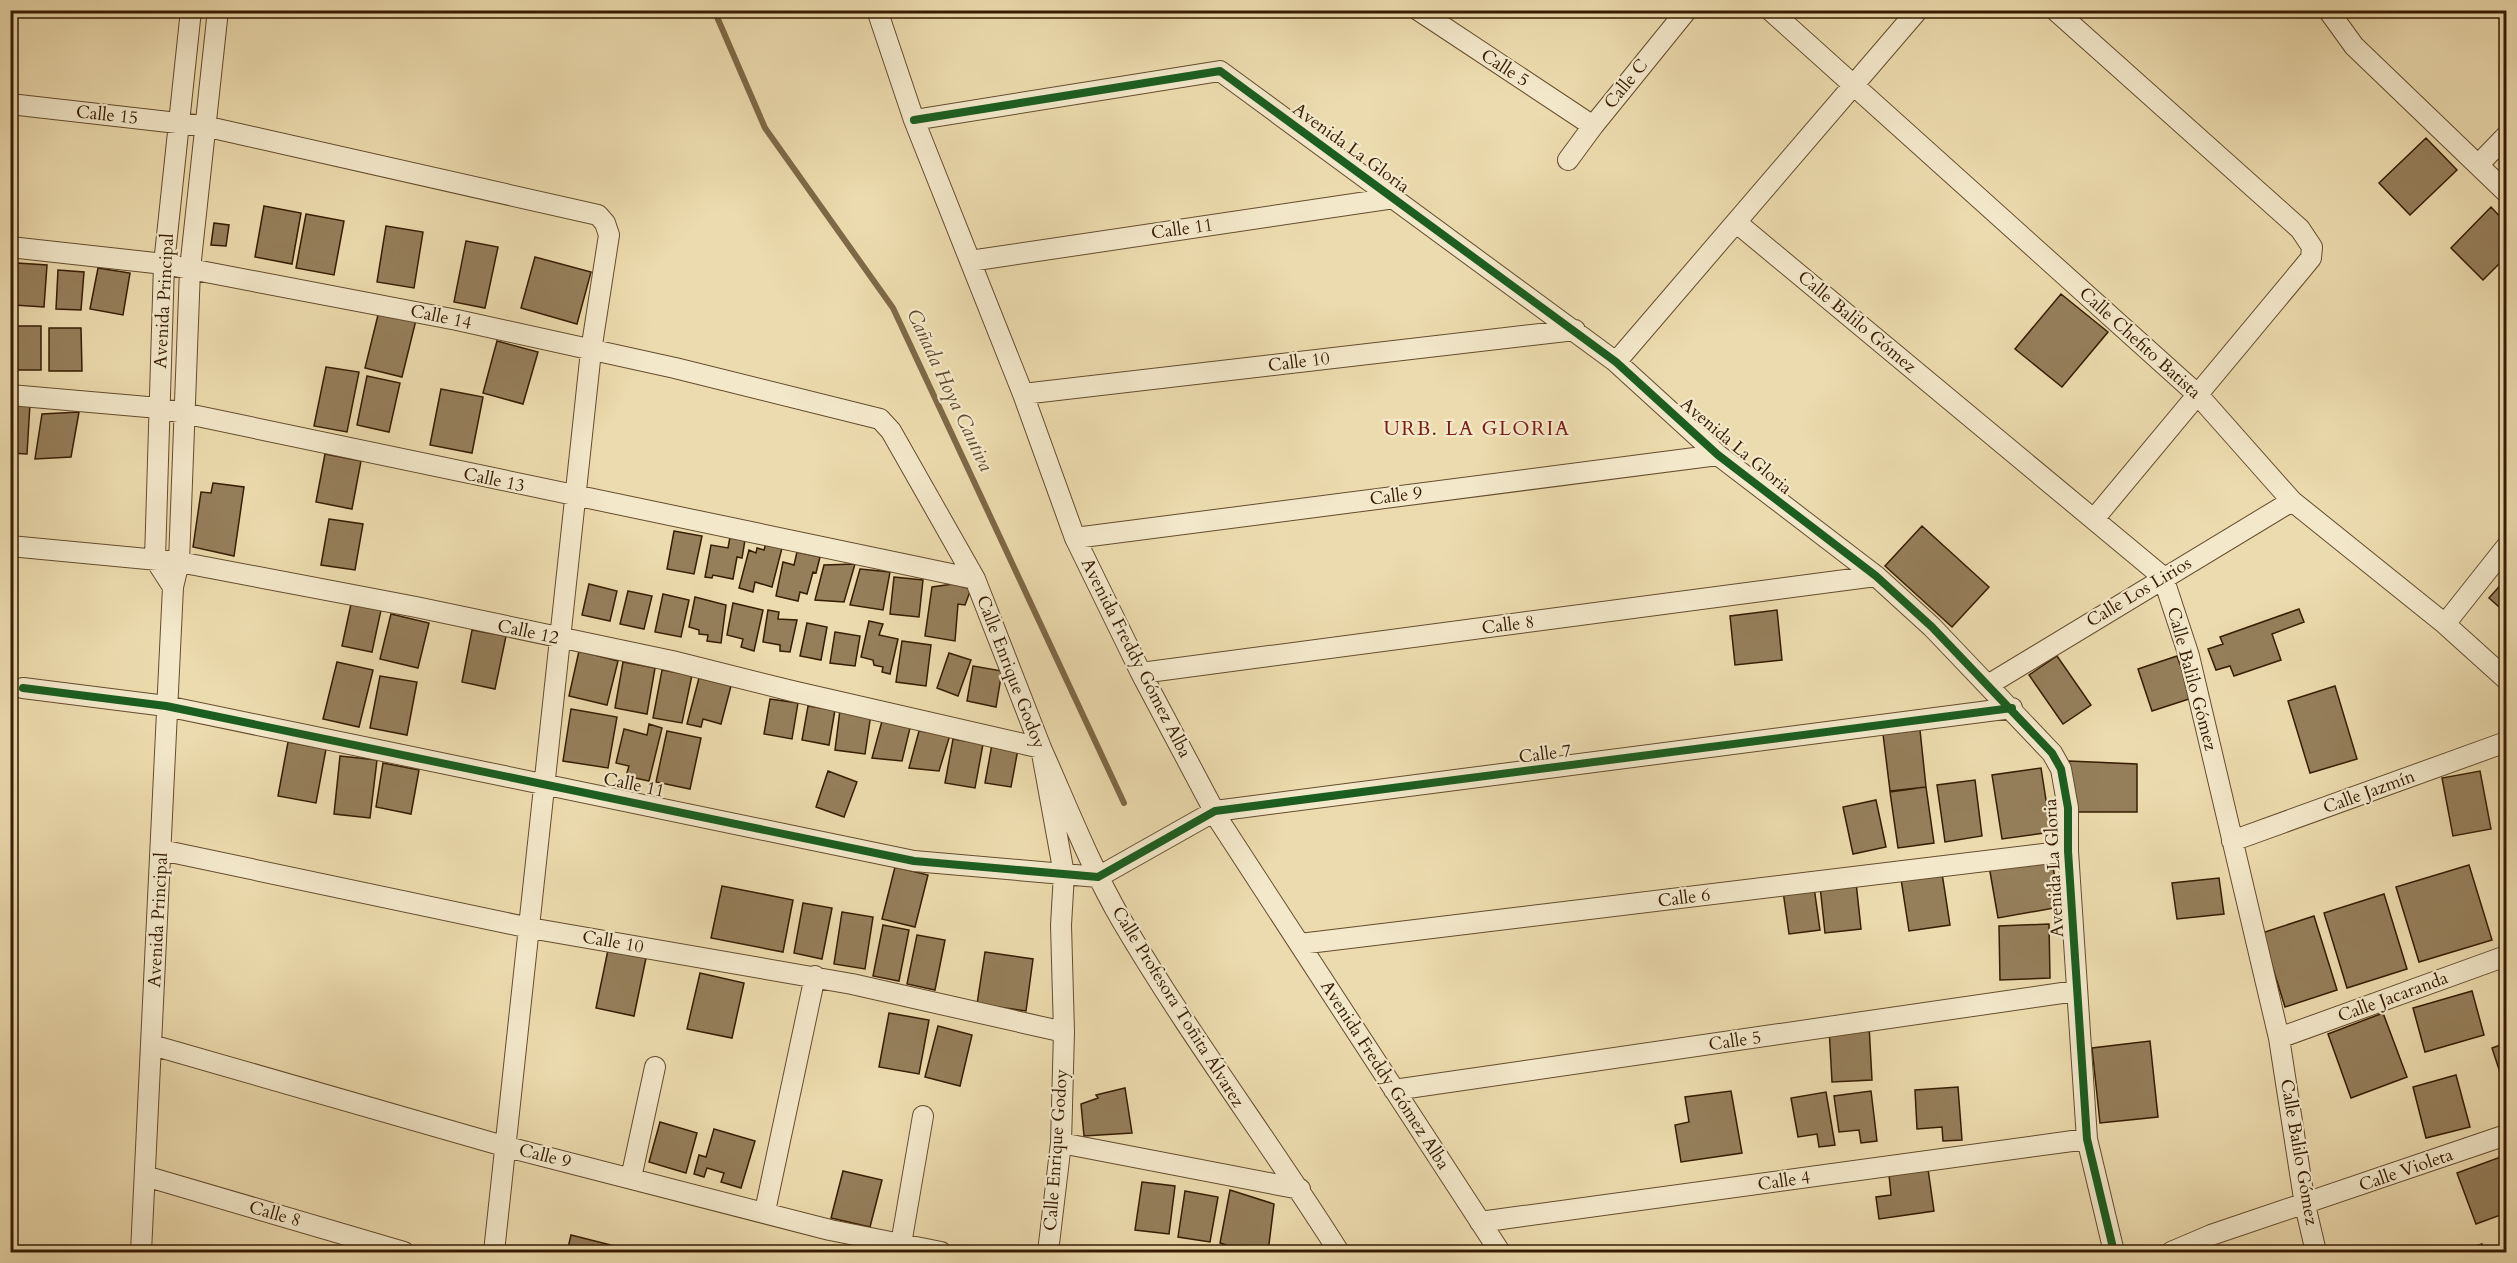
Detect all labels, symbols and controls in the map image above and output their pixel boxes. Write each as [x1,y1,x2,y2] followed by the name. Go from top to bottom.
[1476,43,1534,93] street label: Calle 5
[1598,54,1654,114] street label: Calle C
[1287,97,1415,199] street label: Avenida La Gloria
[75,99,139,131] street label: Calle 15
[1149,212,1215,246] street label: Calle 11
[148,232,180,369] street label: Avenida Principal
[1792,265,1922,379] street label: Calle Balilo Gómez
[2074,281,2207,405] street label: Calle Chefito Batista
[408,298,474,336] street label: Calle 14
[900,304,1000,476] water label: Cañada Hoya Cautiva
[1267,346,1331,378] street label: Calle 10
[1675,392,1797,500] street label: Avenida La Gloria
[1383,415,1571,442] district label: URB. LA GLORIA
[461,461,527,499] street label: Calle 13
[1368,480,1424,512] street label: Calle 9
[2082,551,2196,633] street label: Calle Los Lirios
[1075,554,1197,762] street label: Avenida Freddy Gómez Alba
[970,592,1052,753] street label: Calle Enrique Godoy
[2161,604,2223,754] street label: Calle Balilo Gómez
[1480,609,1536,641] street label: Calle 8
[495,613,561,651] street label: Calle 12
[1517,738,1573,770] street label: Calle 7
[2320,764,2419,820] street label: Calle Jazmín
[601,766,667,804] street label: Calle 11
[2038,798,2070,938] street label: Avenida La Gloria
[142,851,174,988] street label: Avenida Principal
[1656,882,1712,914] street label: Calle 6
[1106,902,1250,1112] street label: Calle Profesora Toñita Álvarez
[580,924,646,960] street label: Calle 10
[2334,965,2452,1028] street label: Calle Jacaranda
[1314,975,1456,1175] street label: Avenida Freddy Gómez Alba
[1707,1025,1763,1057] street label: Calle 5
[1038,1068,1074,1232] street label: Calle Enrique Godoy
[2274,1077,2324,1227] street label: Calle Balilo Gómez
[516,1137,574,1175] street label: Calle 9
[2356,1142,2457,1198] street label: Calle Violeta
[1756,1165,1812,1197] street label: Calle 4
[246,1195,304,1233] street label: Calle 8

